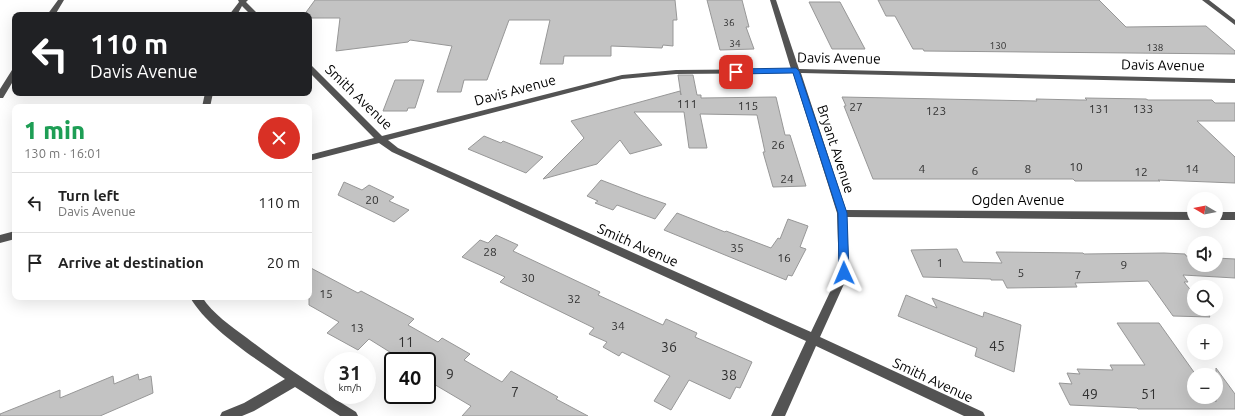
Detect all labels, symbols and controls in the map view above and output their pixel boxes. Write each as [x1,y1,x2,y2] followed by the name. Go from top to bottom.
[723,17,735,28] house number: 36
[24,28,76,80] icon: left
[90,28,168,59] text: 110 m
[729,38,741,49] house number: 34
[990,40,1007,51] house number: 130
[1147,42,1164,53] house number: 138
[797,49,881,67] street label: Davis Avenue
[719,55,753,89] pin
[1121,56,1205,74] street label: Davis Avenue
[90,61,198,81] text: Davis Avenue
[322,61,396,133] street label: Smith Avenue
[725,61,747,83] icon: arrive
[472,71,558,109] street label: Davis Avenue
[677,97,697,110] house number: 111
[738,99,758,112] house number: 115
[849,100,863,113] house number: 27
[1089,102,1109,115] house number: 131
[1133,102,1153,115] house number: 133
[814,103,858,195] street label: Bryant Avenue
[926,104,946,117] house number: 123
[24,117,85,144] text: 1 min
[258,117,300,159] button: close
[771,138,785,151] house number: 26
[24,146,102,160] text: 130 m · 16:01
[1069,160,1083,173] house number: 10
[919,162,926,175] house number: 4
[1025,162,1032,175] house number: 8
[1185,162,1199,175] house number: 14
[972,164,979,177] house number: 6
[1134,165,1148,178] house number: 12
[780,172,794,185] house number: 24
[58,187,119,204] text: Turn left
[24,192,46,214] icon: left
[971,192,1065,208] street label: Ogden Avenue
[1187,192,1223,228] north arrow
[1187,192,1223,404] map controls
[365,193,379,206] house number: 20
[258,194,300,211] text: 110 m
[58,204,136,218] text: Davis Avenue
[595,220,681,270] street label: Smith Avenue
[1187,236,1223,272] button: sound
[730,241,744,254] house number: 35
[483,245,497,258] house number: 28
[777,251,791,264] house number: 16
[24,252,46,274] icon: arrive
[823,252,865,294] position arrow
[58,254,204,271] text: Arrive at destination
[267,254,300,271] text: 20 m
[937,256,943,269] house number: 1
[1121,258,1127,271] house number: 9
[1018,266,1024,279] house number: 5
[1075,268,1081,281] house number: 7
[521,271,535,284] house number: 30
[1187,280,1223,316] button: search
[319,287,333,300] house number: 15
[567,292,581,305] house number: 32
[611,319,625,332] house number: 34
[350,321,364,334] house number: 13
[1187,324,1223,360] button: +
[398,334,414,350] house number: 11
[989,338,1005,354] house number: 45
[661,339,677,355] house number: 36
[384,352,436,404] speed limit sign: 40
[890,354,976,406] street label: Smith Avenue
[339,361,361,384] text: 31
[446,366,454,382] house number: 9
[721,367,737,383] house number: 38
[1187,368,1223,404] button: −
[338,382,362,393] text: km/h
[511,384,519,400] house number: 7
[1082,386,1098,402] house number: 49
[1141,386,1157,402] house number: 51

